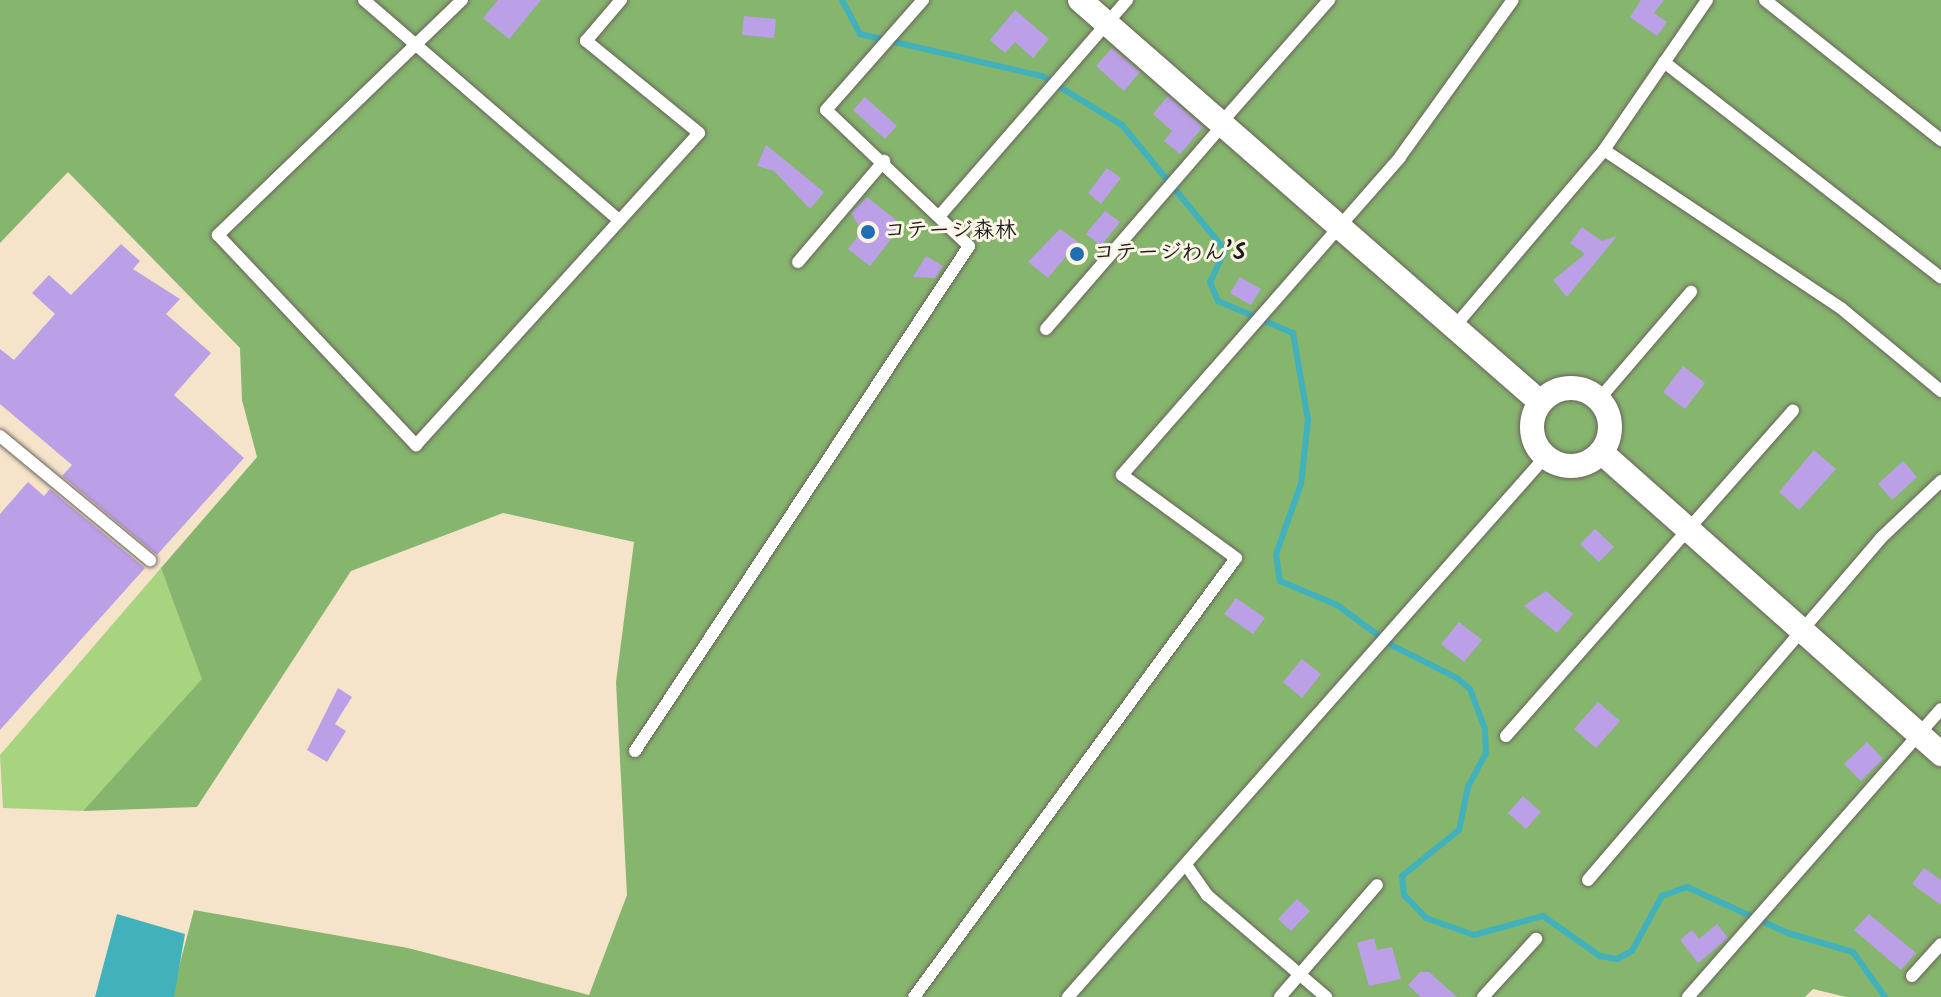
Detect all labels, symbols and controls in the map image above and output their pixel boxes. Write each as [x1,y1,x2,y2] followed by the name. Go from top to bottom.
[884,219,1016,245] place label: コテージ森林
[859,223,877,241] marker: コテージ森林
[1093,241,1245,267] place label: コテージわん’S
[1068,245,1086,263] marker: コテージわん’S

